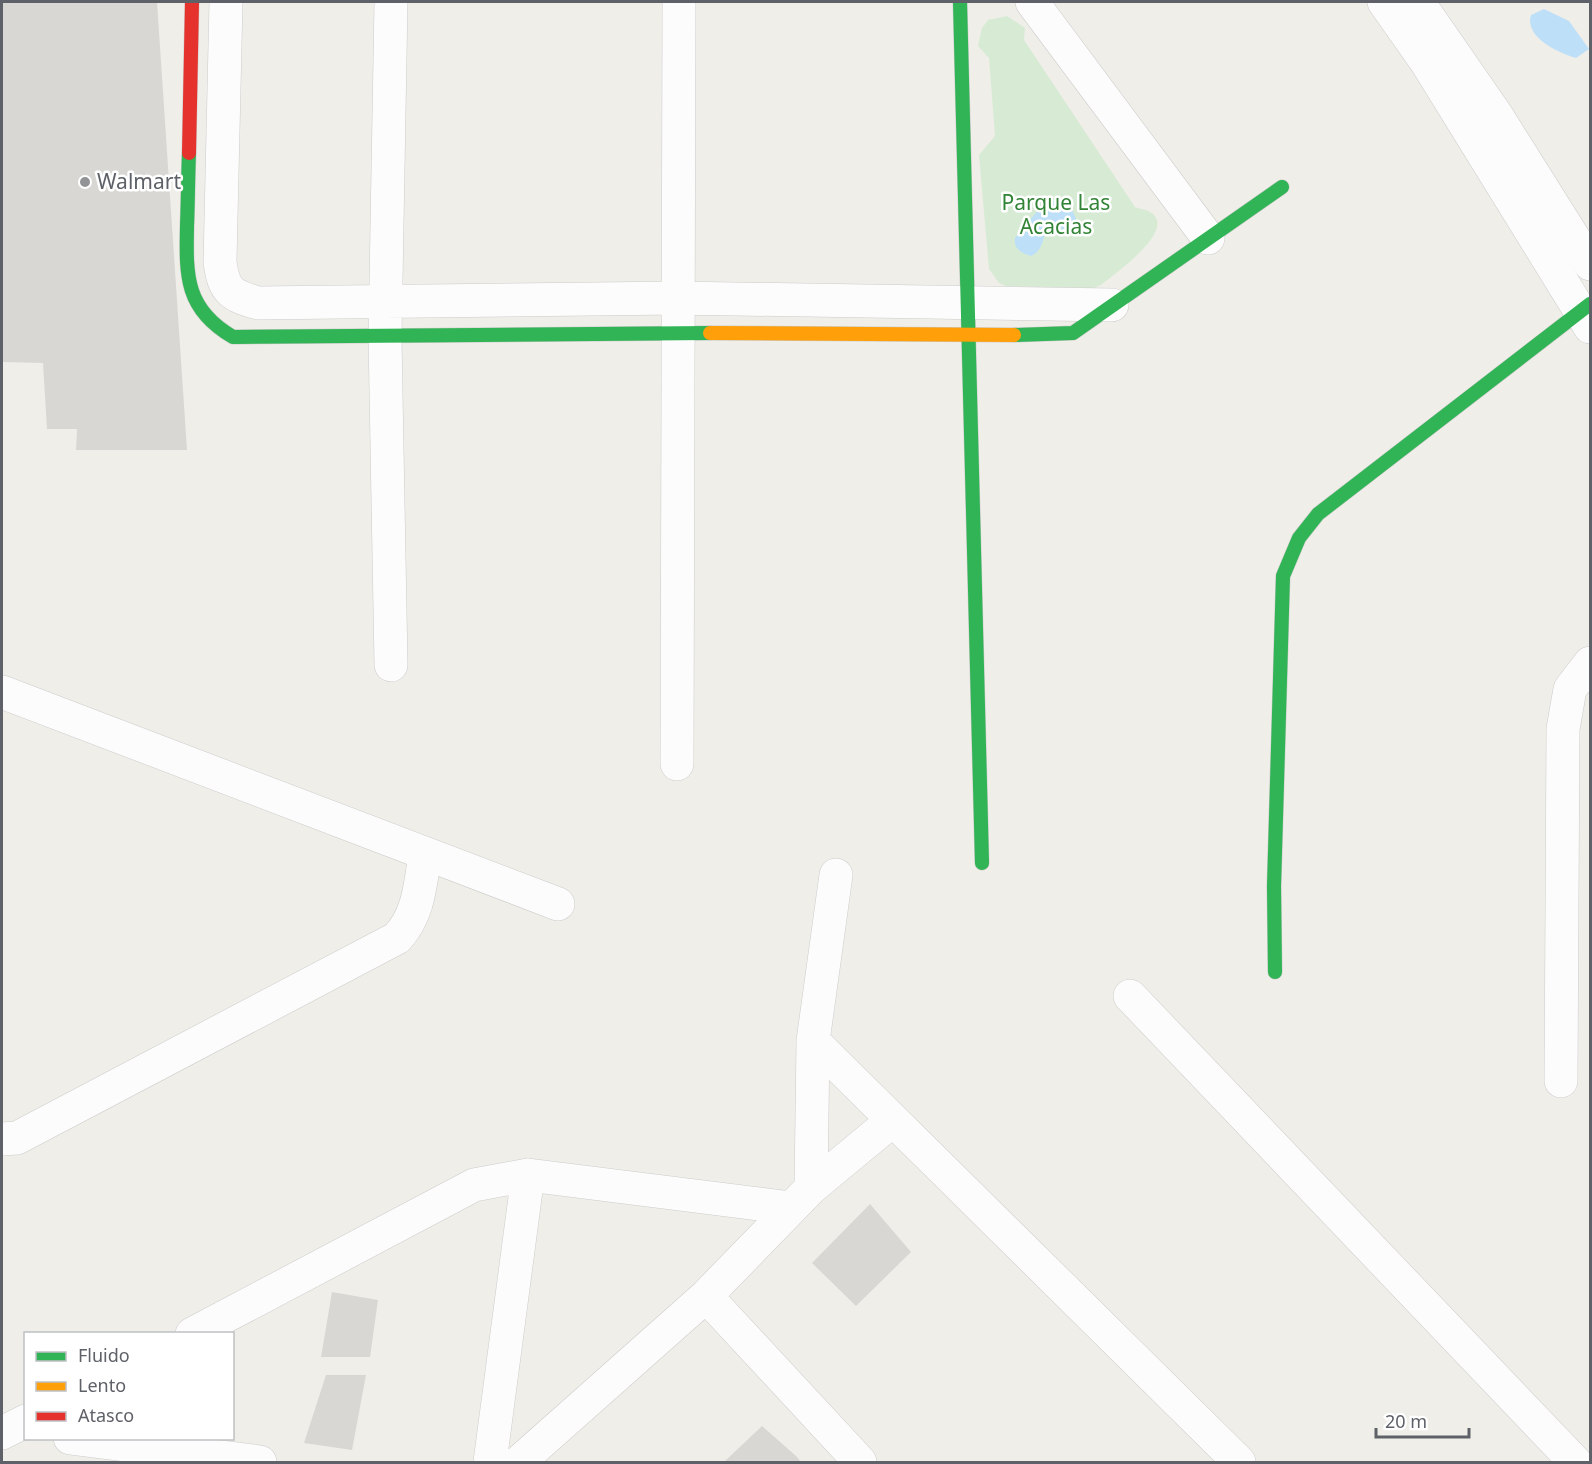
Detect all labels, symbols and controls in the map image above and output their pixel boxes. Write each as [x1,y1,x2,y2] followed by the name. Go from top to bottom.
[97,167,181,195] place label: Walmart
[78,175,92,189] marker: Walmart
[1002,188,1110,240] park label: Parque Las Acacias
[24,1332,234,1440] legend
[78,1343,130,1367] text: Fluido
[78,1373,126,1397] text: Lento
[1376,1401,1469,1439] scale bar
[78,1403,134,1427] text: Atasco
[1385,1409,1427,1433] text: 20 m

